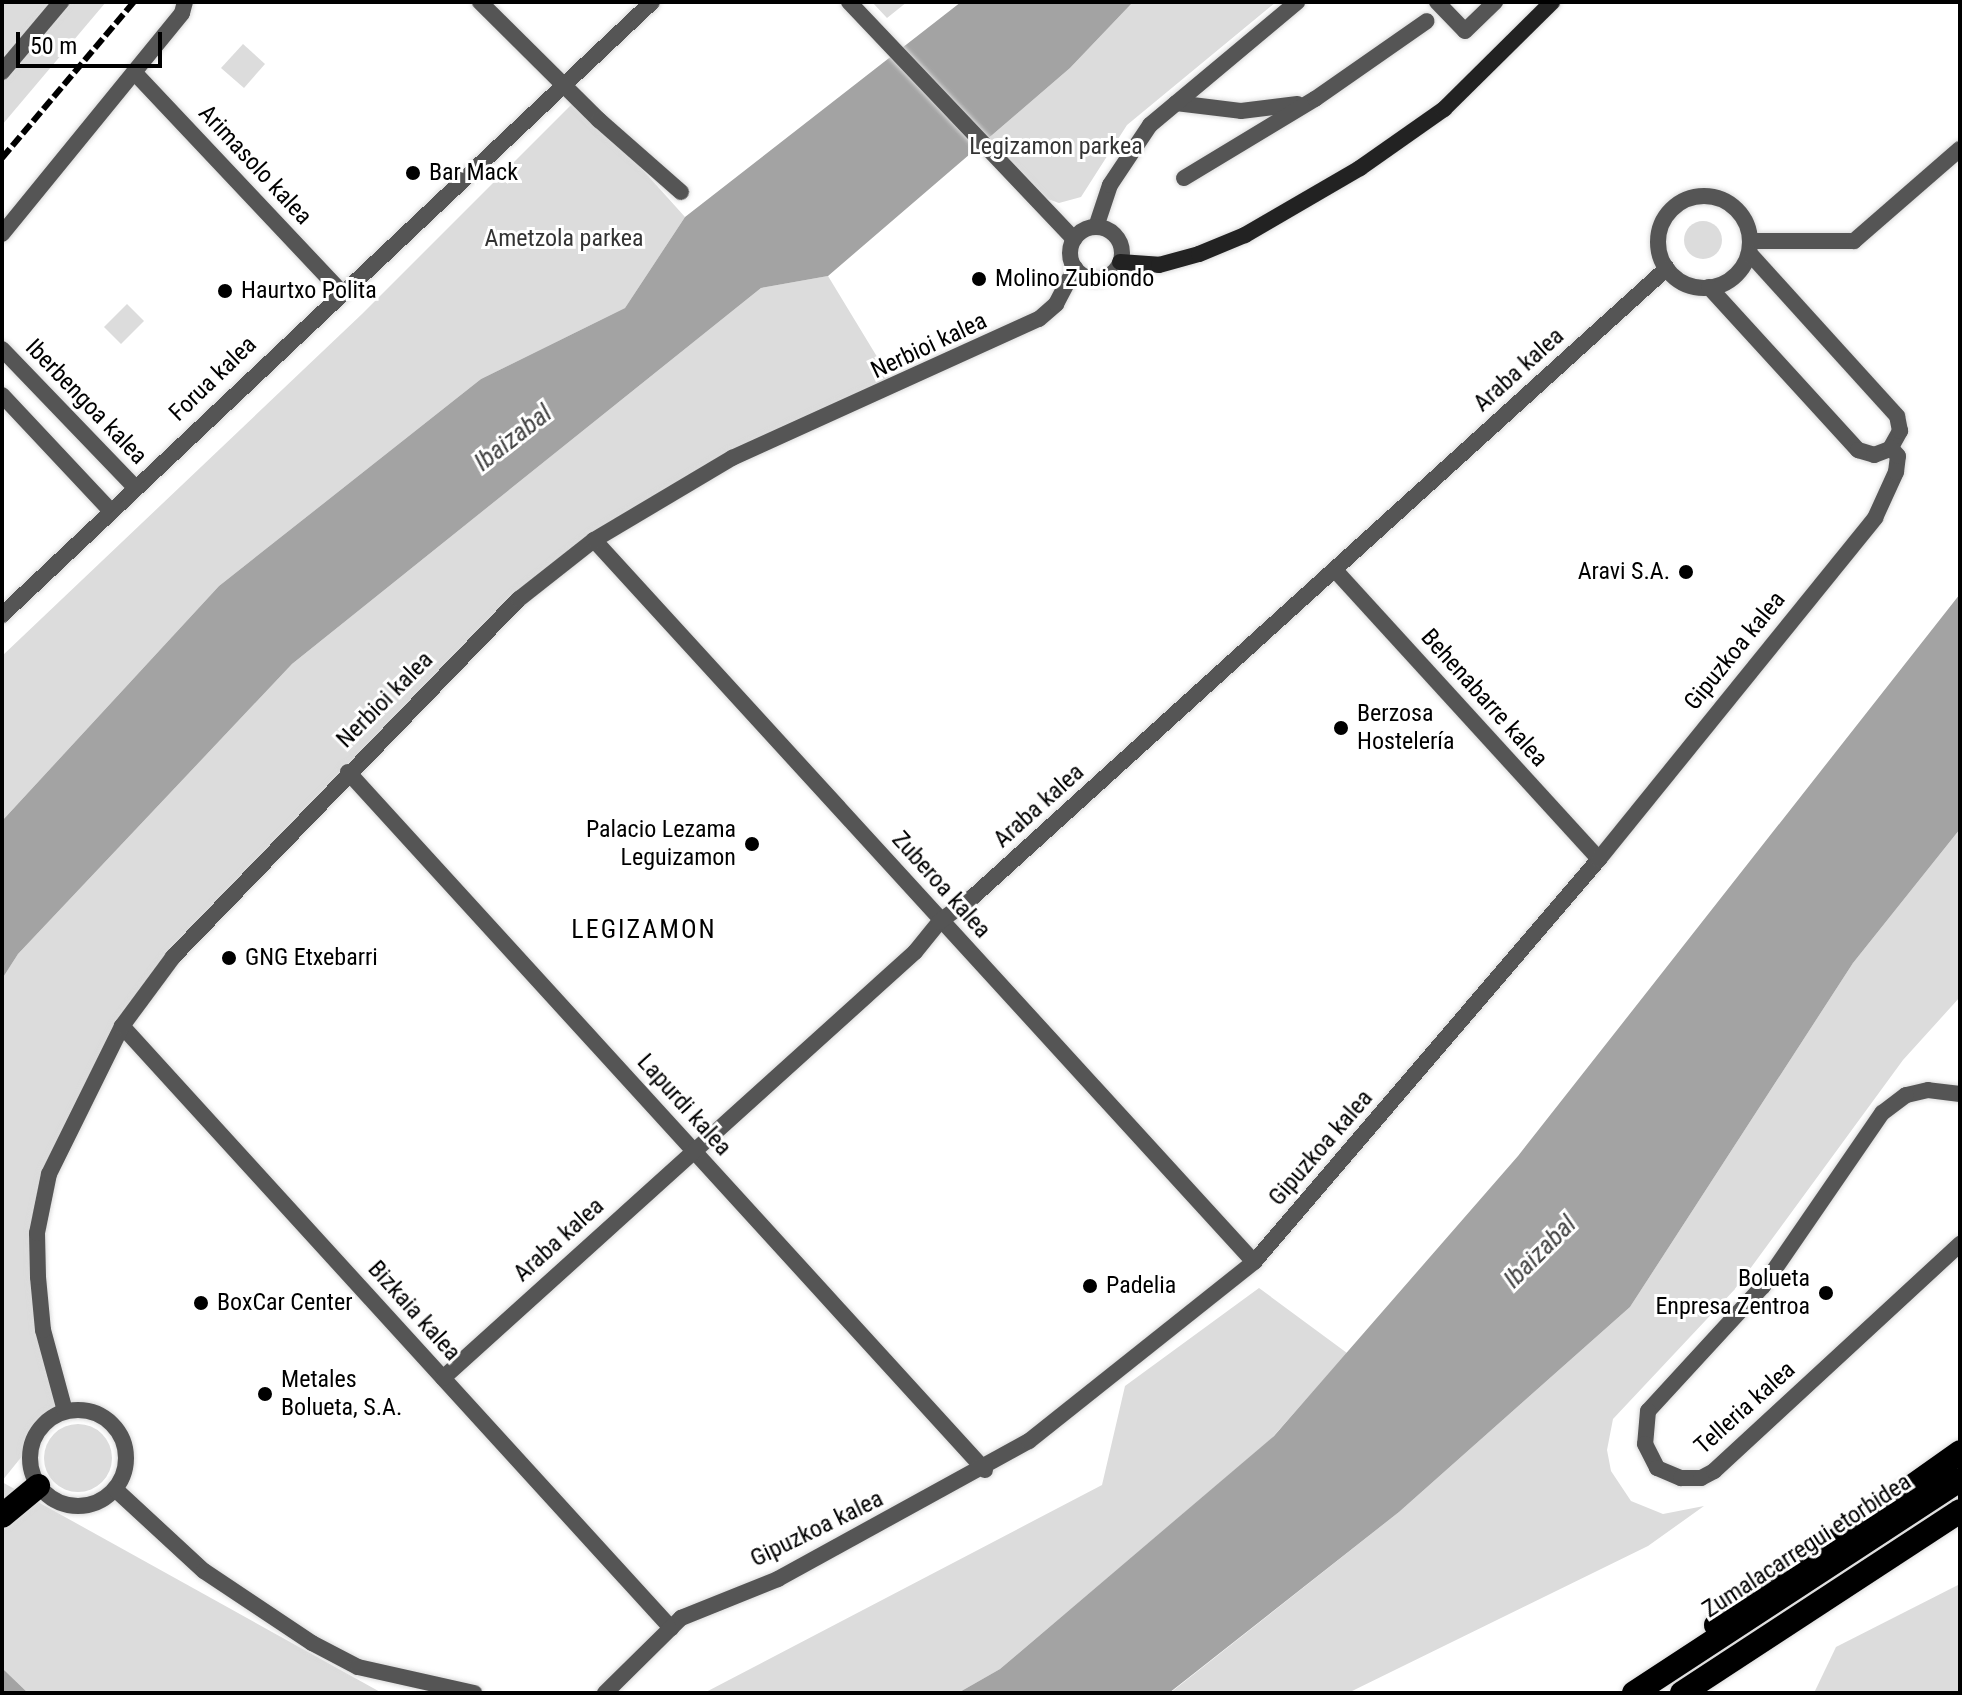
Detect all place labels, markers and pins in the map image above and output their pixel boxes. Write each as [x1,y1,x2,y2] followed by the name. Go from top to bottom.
[429,159,518,187] place label: Bar Mack
[404,164,422,182] marker: Bar Mack
[995,265,1154,293] place label: Molino Zubiondo
[970,270,988,288] marker: Molino Zubiondo
[241,277,377,305] place label: Haurtxo Polita
[216,282,234,300] marker: Haurtxo Polita
[1578,558,1670,586] place label: Aravi S.A.
[1677,563,1695,581] marker: Aravi S.A.
[1357,700,1454,756] place label: Berzosa Hostelería
[1332,719,1350,737] marker: Berzosa Hostelería
[586,816,736,872] place label: Palacio Lezama Leguizamon
[743,835,761,853] marker: Palacio Lezama Leguizamon
[245,944,378,972] place label: GNG Etxebarri
[220,949,238,967] marker: GNG Etxebarri
[1655,1265,1810,1321] place label: Bolueta Enpresa Zentroa
[1106,1272,1176,1300] place label: Padelia
[1081,1277,1099,1295] marker: Padelia
[1817,1284,1835,1302] marker: Bolueta Enpresa Zentroa
[217,1289,353,1317] place label: BoxCar Center
[192,1294,210,1312] marker: BoxCar Center
[281,1366,402,1422] place label: Metales Bolueta, S.A.
[256,1385,274,1403] marker: Metales Bolueta, S.A.

